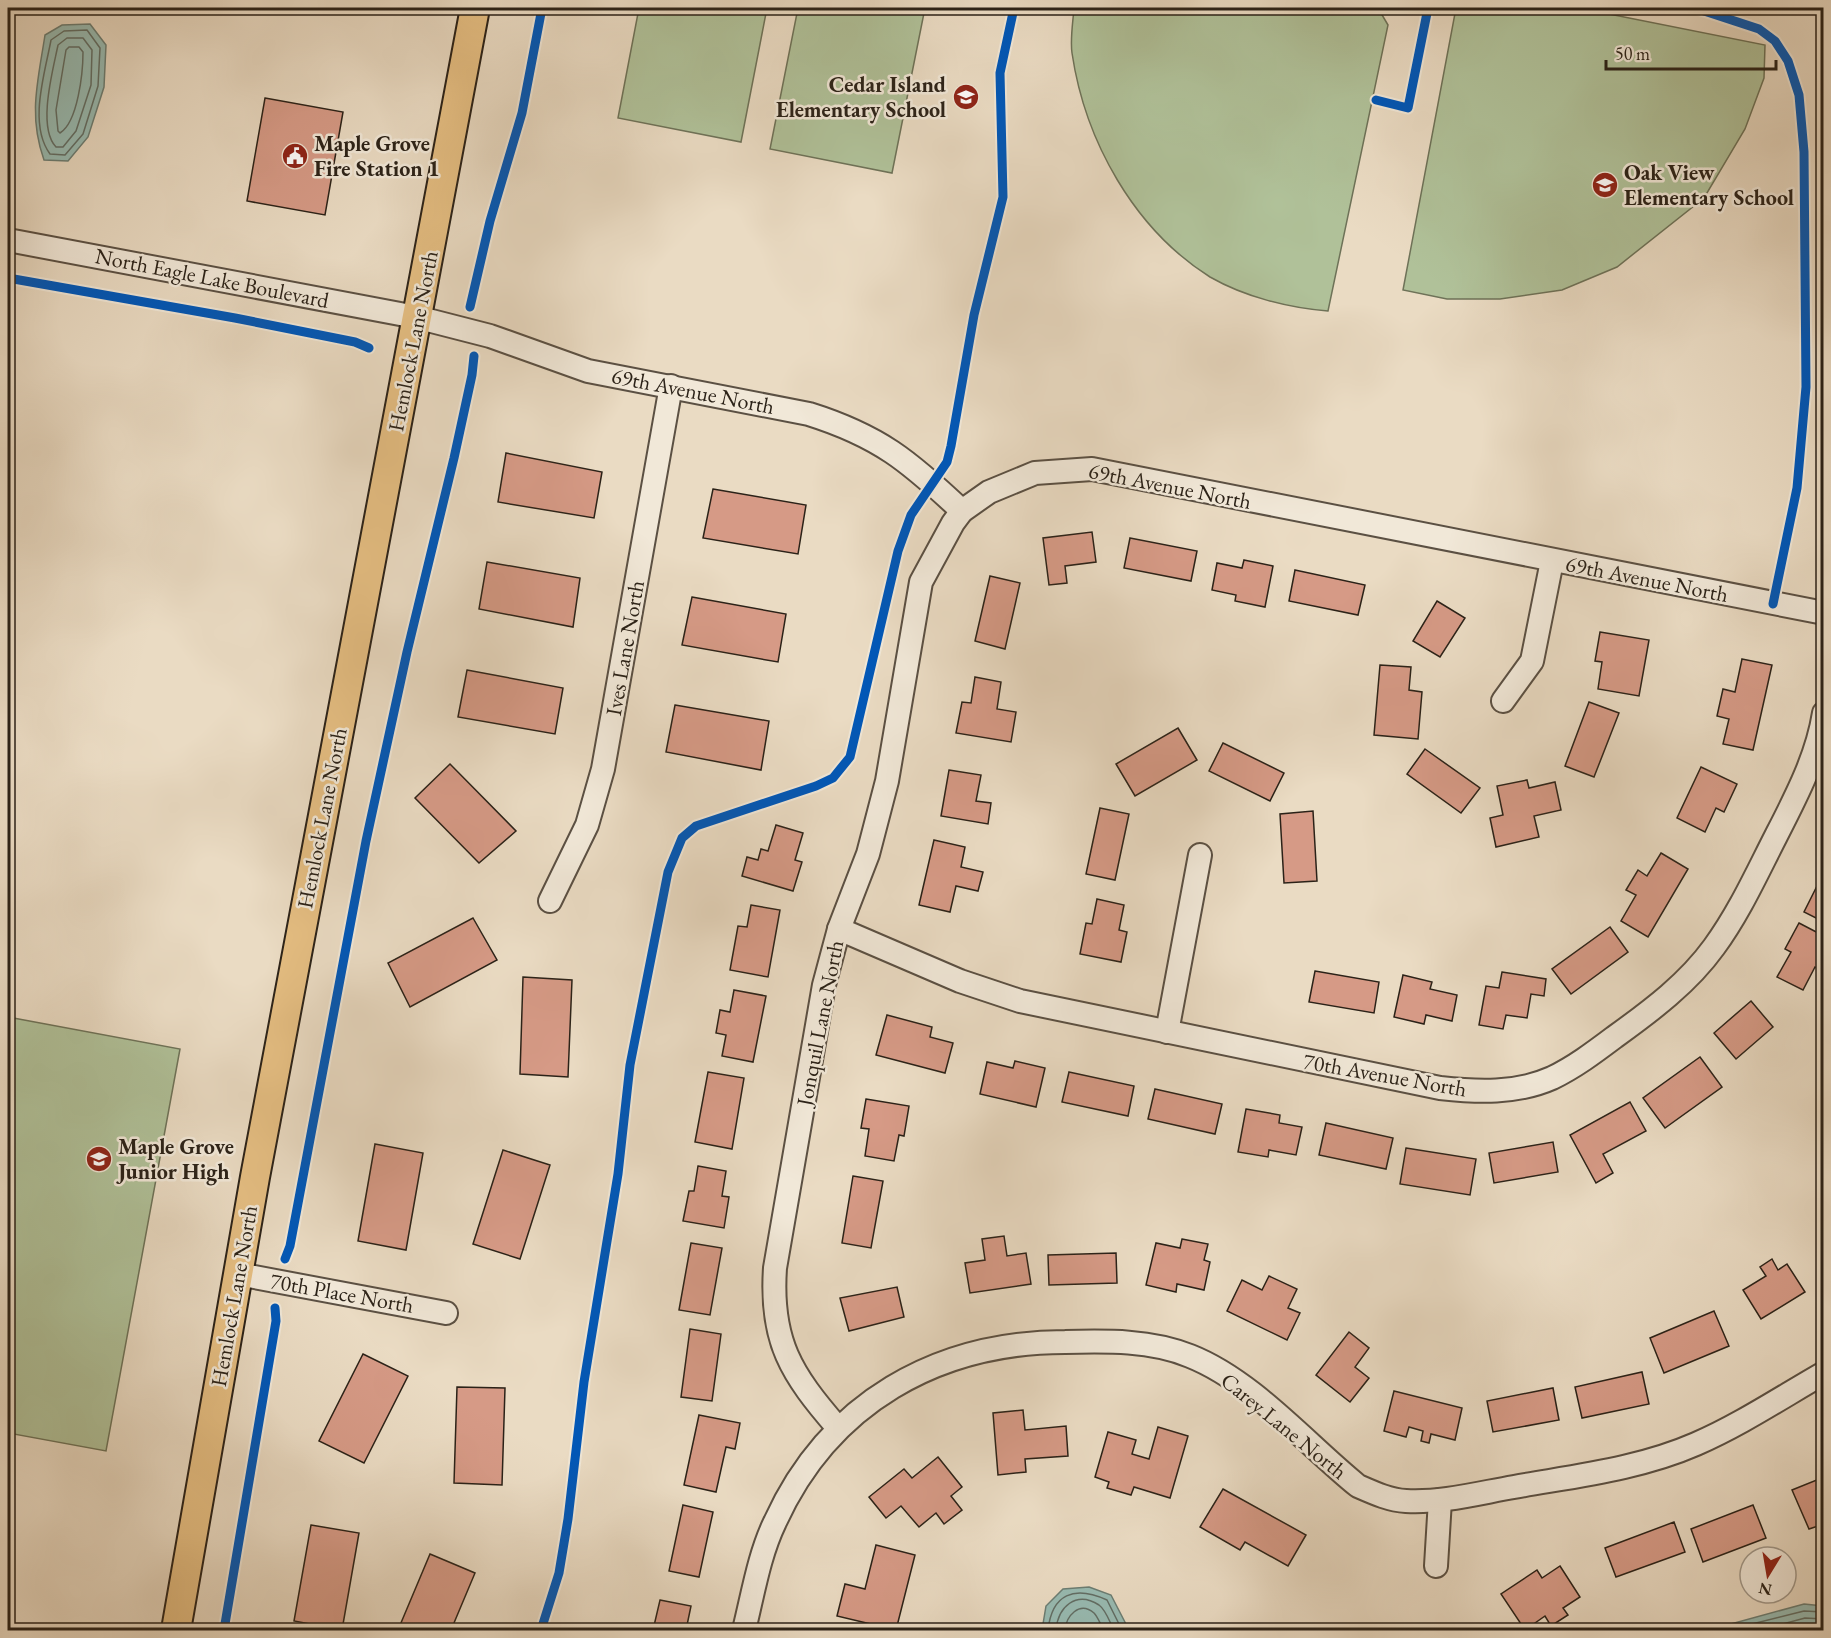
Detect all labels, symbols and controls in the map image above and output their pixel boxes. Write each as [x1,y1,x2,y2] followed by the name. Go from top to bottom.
[1606,33,1776,71] scale bar
[1615,42,1650,65] text: 50 m
[776,70,946,124] place label: Cedar Island Elementary School
[951,82,981,112] school or university icon: Cedar Island Elementary School
[314,129,440,183] place label: Maple Grove Fire Station 1
[280,141,310,171] public building icon: Maple Grove Fire Station 1
[1624,158,1794,212] place label: Oak View Elementary School
[1590,170,1620,200] school or university icon: Oak View Elementary School
[93,241,332,315] street label: North Eagle Lake Boulevard
[381,248,445,434] street label: Hemlock Lane North
[609,361,777,421] street label: 69th Avenue North
[1086,456,1254,516] street label: 69th Avenue North
[1563,549,1731,609] street label: 69th Avenue North
[599,578,651,718] street label: Ives Lane North
[290,725,354,911] street label: Hemlock Lane North
[789,938,850,1110] street label: Jonquil Lane North
[1301,1046,1469,1104] street label: 70th Avenue North
[116,1132,234,1186] place label: Maple Grove Junior High
[84,1144,114,1174] school or university icon: Maple Grove Junior High
[204,1203,264,1389] street label: Hemlock Lane North
[268,1266,416,1320] street label: 70th Place North
[1215,1366,1353,1486] street label: Carey Lane North
[1738,1545,1798,1605] north arrow
[1757,1578,1774,1601] text: N

